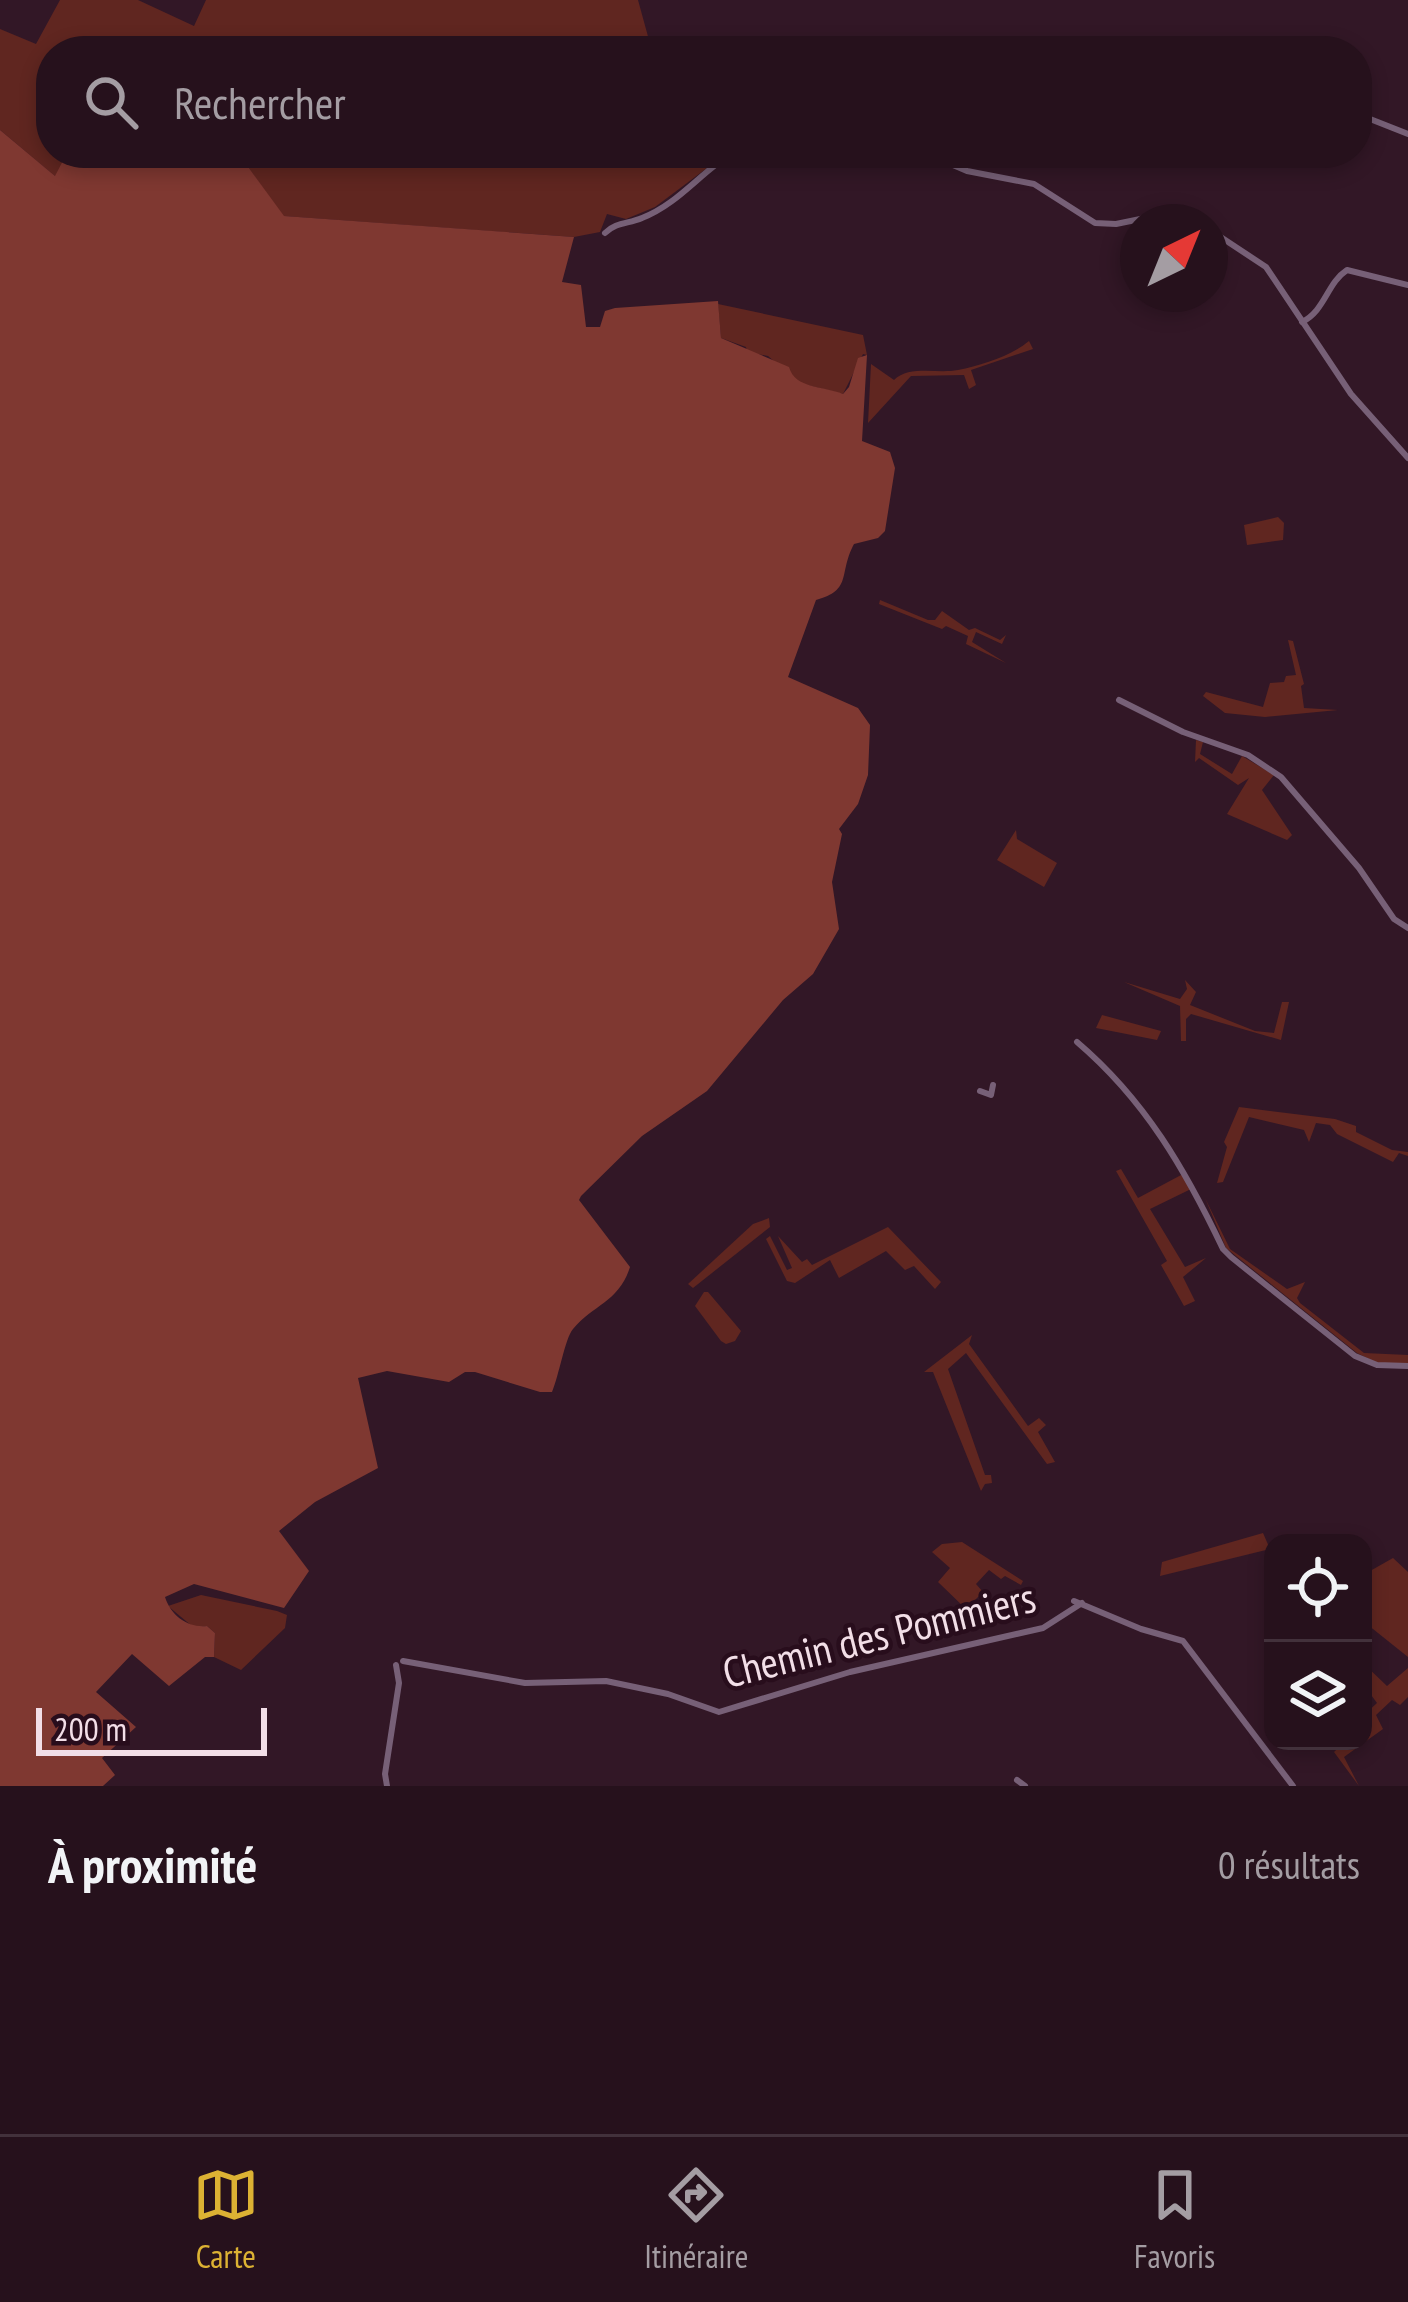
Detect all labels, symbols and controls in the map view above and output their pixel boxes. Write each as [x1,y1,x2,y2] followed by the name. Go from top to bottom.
[36,36,1372,168] search box
[78,69,144,135] icon: search
[174,73,346,131] text: Rechercher
[1120,204,1228,312] north arrow
[1264,1534,1372,1750] map controls
[1264,1534,1372,1642] button: locate
[717,1569,1041,1700] street label: Chemin des Pommiers
[1264,1642,1372,1750] button: layers
[36,1702,267,1755] scale bar
[54,1707,127,1750] text: 200 m
[48,1831,257,1897] text: À proximité
[1218,1839,1360,1890] text: 0 résultats
[193,2162,259,2277] tab: Carte
[644,2162,748,2277] tab: Itinéraire
[1134,2162,1215,2277] tab: Favoris

